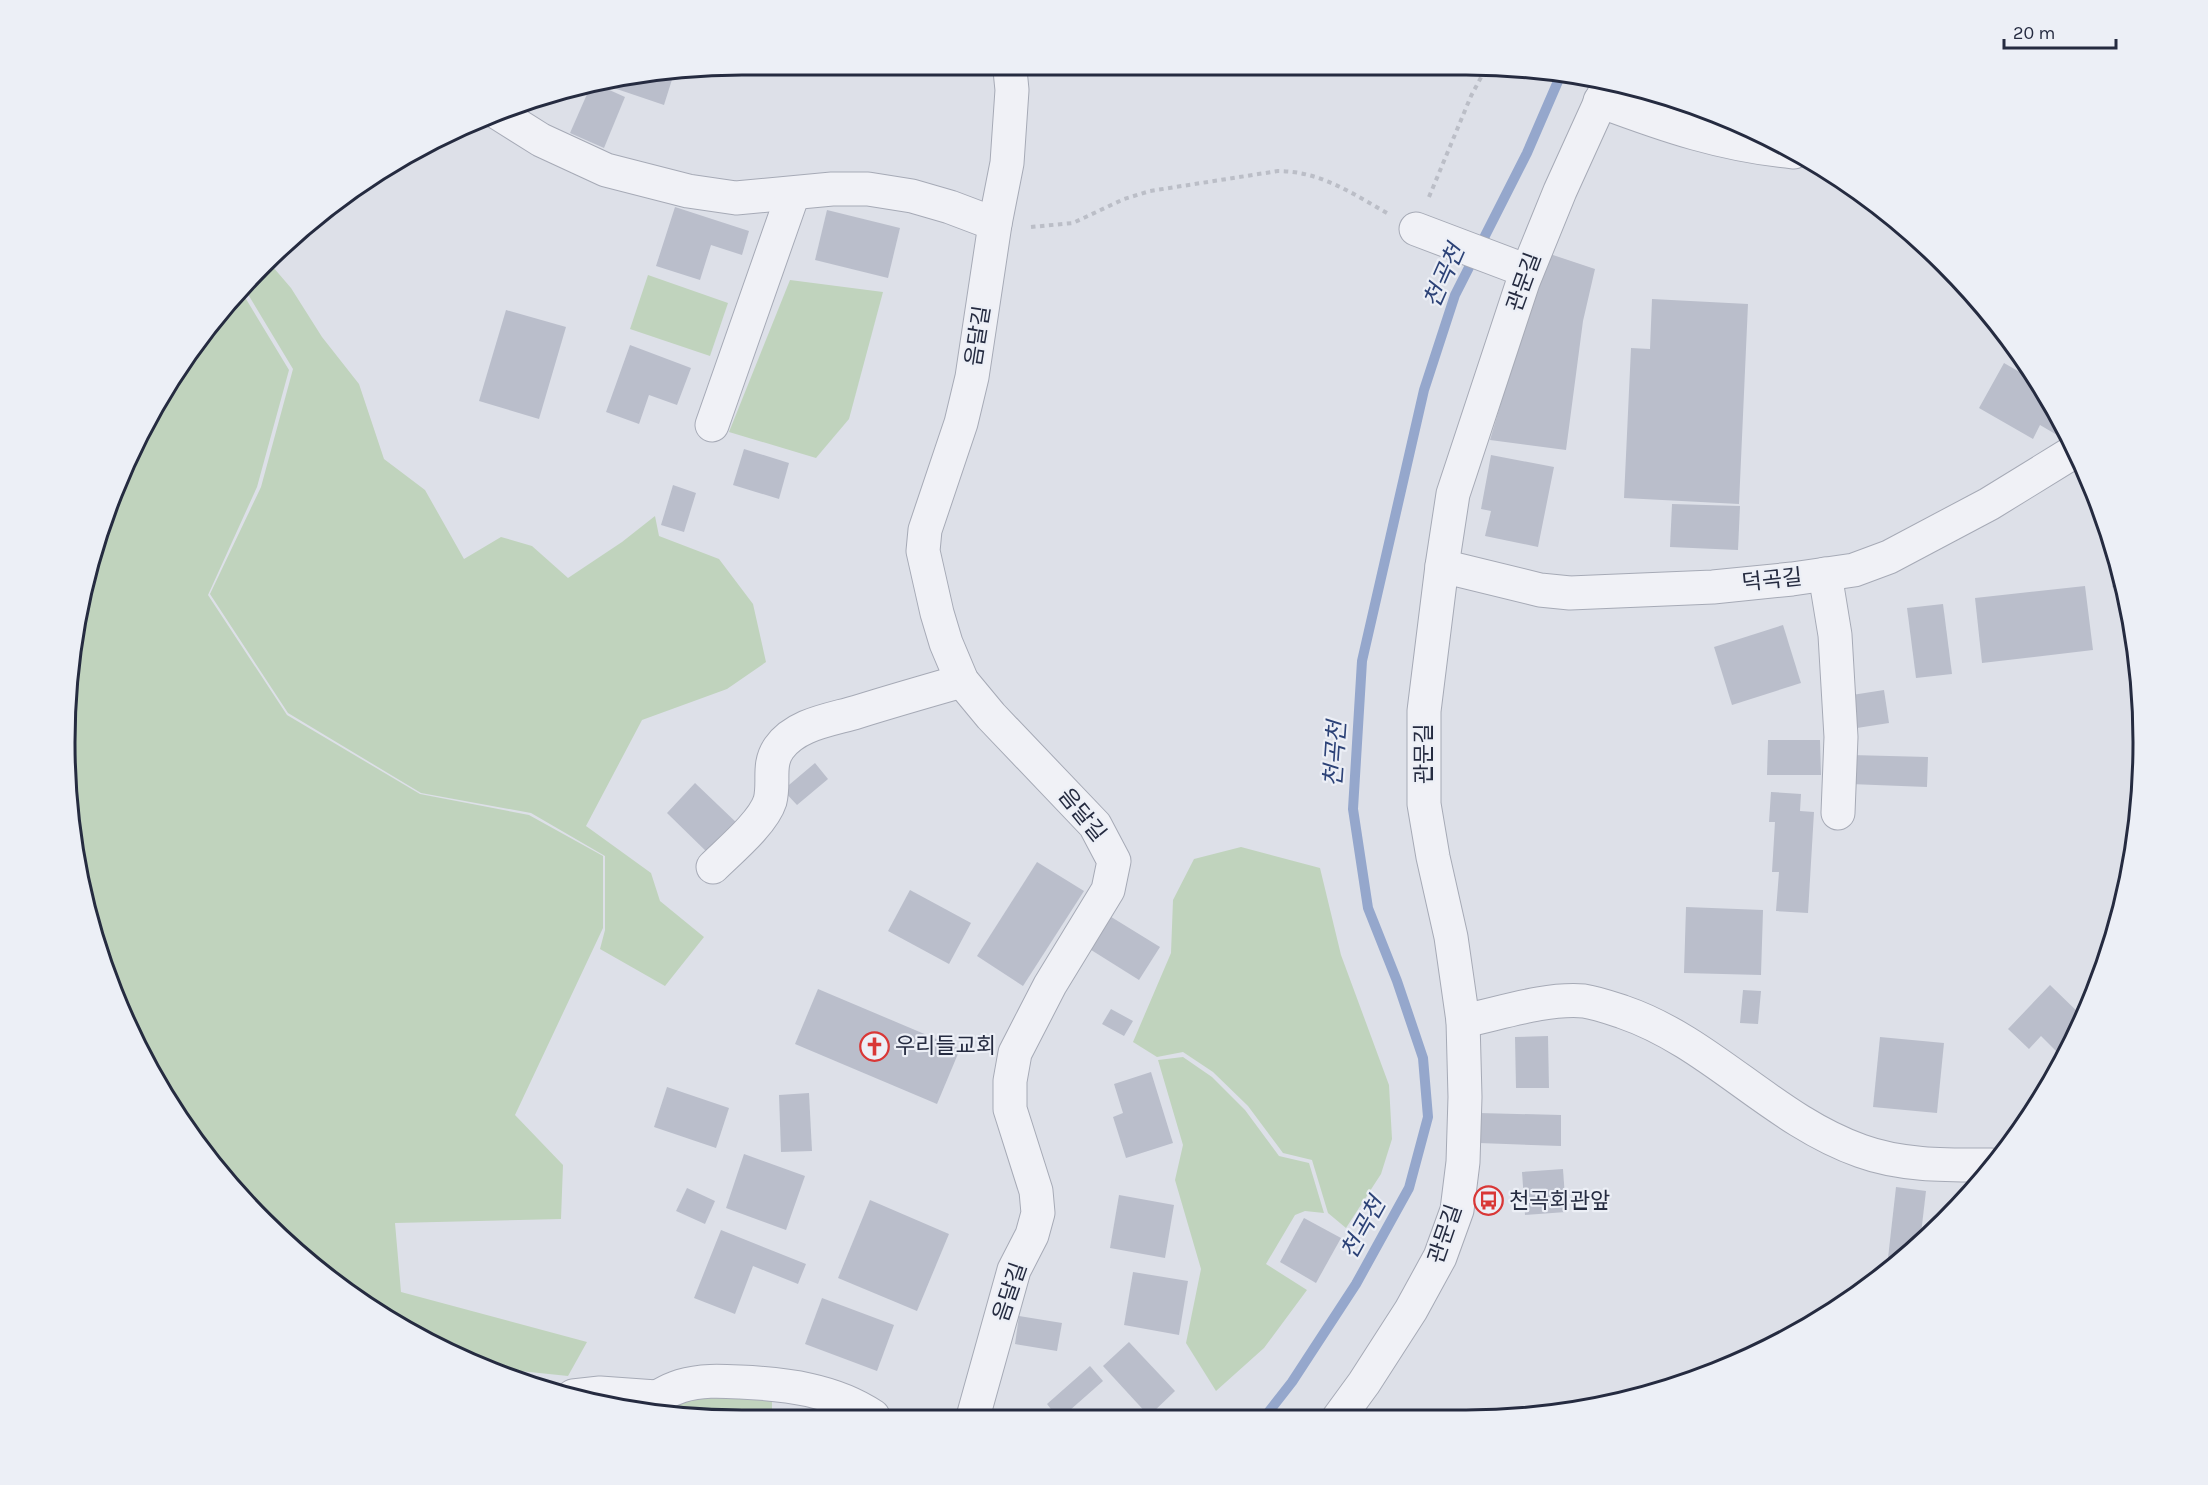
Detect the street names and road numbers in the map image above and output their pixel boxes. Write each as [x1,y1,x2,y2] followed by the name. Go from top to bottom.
[1501,249,1547,315] street label: 관문길
[960,304,996,368] street label: 음달길
[1740,564,1804,596] street label: 덕곡길
[1411,724,1437,784] street label: 관문길
[1053,783,1111,847] street label: 음달길
[1423,1201,1467,1267] street label: 관문길
[988,1259,1032,1325] street label: 음달길

